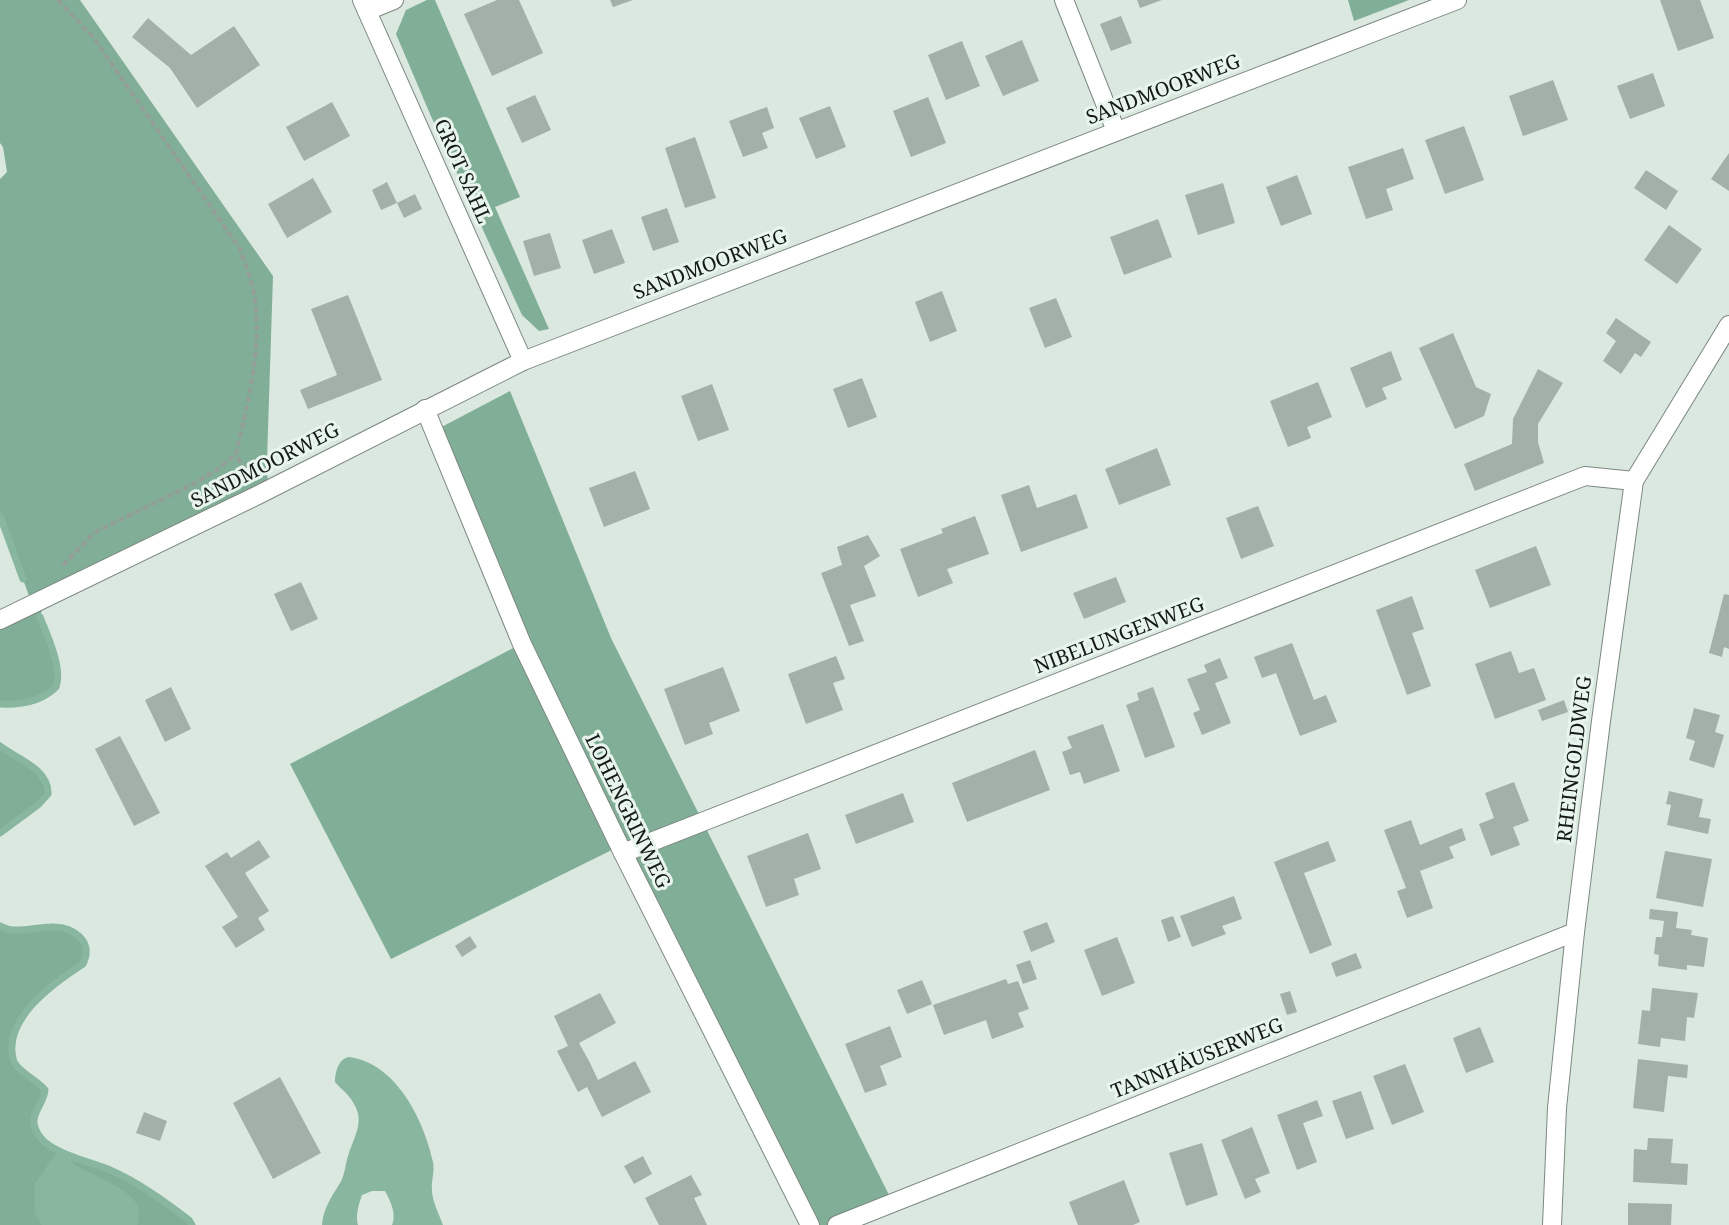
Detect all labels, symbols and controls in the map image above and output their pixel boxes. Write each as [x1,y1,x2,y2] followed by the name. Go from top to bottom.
[1082,47,1244,130] street label: SANDMOORWEG
[428,114,499,227] street label: GROT SAHL
[629,222,791,305] street label: SANDMOORWEG
[186,416,344,514] street label: SANDMOORWEG
[1030,590,1208,679] street label: NIBELUNGENWEG
[1550,674,1597,844] street label: RHEINGOLDWEG
[579,729,678,892] street label: LOHENGRINWEG
[1107,1011,1287,1104] street label: TANNHÄUSERWEG

